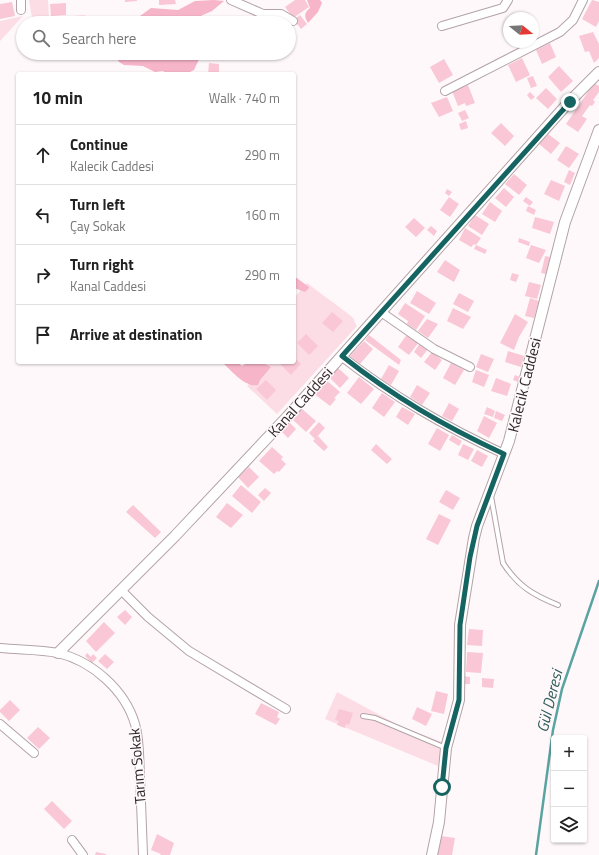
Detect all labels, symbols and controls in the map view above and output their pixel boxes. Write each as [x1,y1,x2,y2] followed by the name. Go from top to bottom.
[503,12,539,48] north arrow
[16,16,296,60] search box
[30,27,52,49] icon: search
[62,27,136,50] text: Search here
[32,85,83,111] text: 10 min
[209,88,280,108] text: Walk · 740 m
[561,93,579,111] route end
[70,133,128,156] text: Continue
[32,144,54,166] icon: ahead
[244,145,280,165] text: 290 m
[70,156,154,176] text: Kalecik Caddesi
[70,193,125,216] text: Turn left
[32,204,54,226] icon: left
[244,205,280,225] text: 160 m
[70,216,126,236] text: Çay Sokak
[70,253,134,276] text: Turn right
[32,264,54,286] icon: right
[244,265,280,285] text: 290 m
[70,276,146,296] text: Kanal Caddesi
[70,323,203,346] text: Arrive at destination
[32,324,54,346] icon: arrive
[501,335,547,435] street label: Kalecik Caddesi
[262,362,338,442] street label: Kanal Caddesi
[530,666,569,735] water label: Gül Deresi
[122,727,152,805] street label: Tarım Sokak
[551,735,587,843] map controls
[551,735,587,771] button: +
[551,771,587,807] button: −
[433,778,451,796] route start
[551,807,587,843] button: layers

